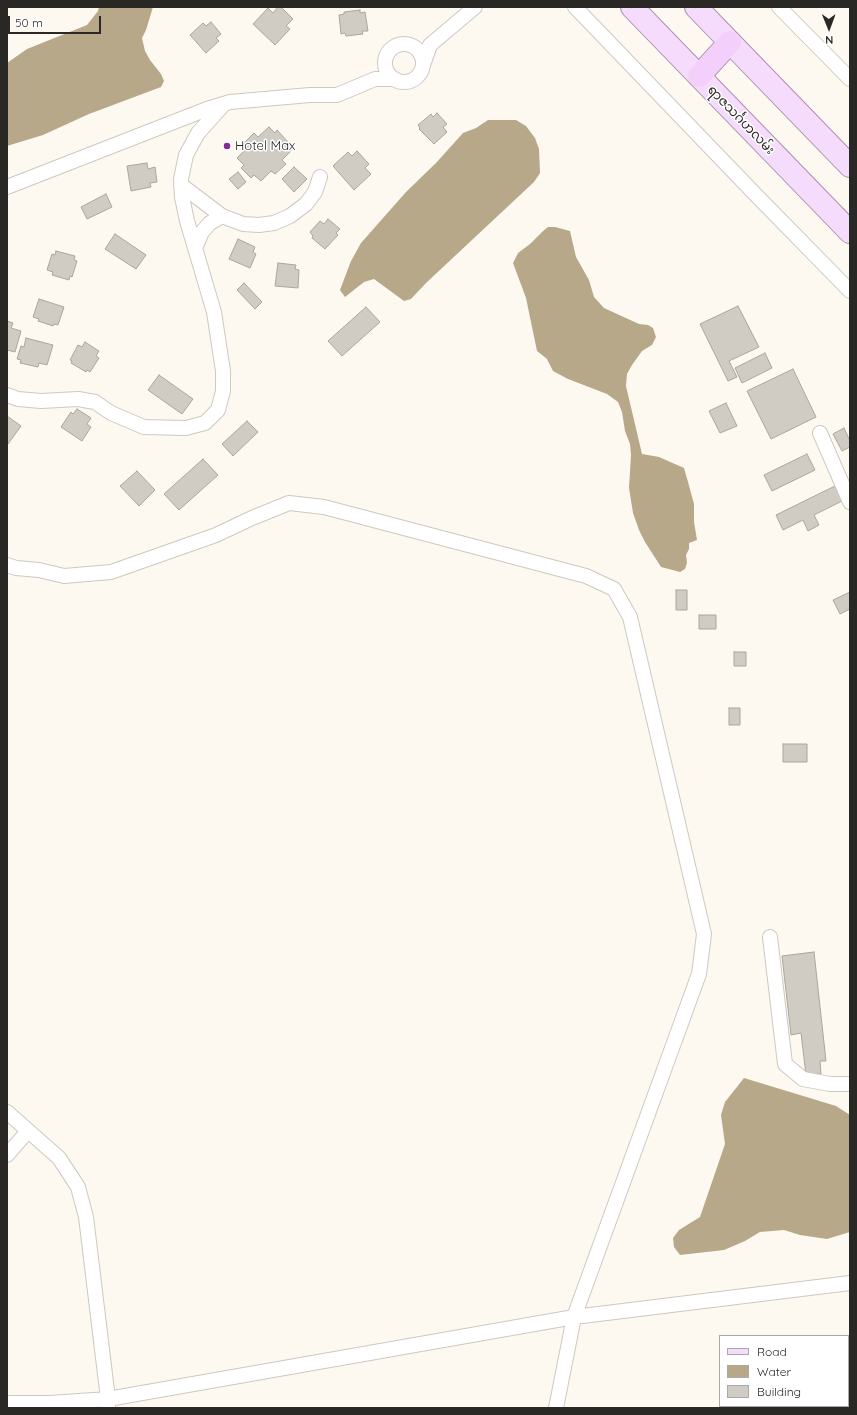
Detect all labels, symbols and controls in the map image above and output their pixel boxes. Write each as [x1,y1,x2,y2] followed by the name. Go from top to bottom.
[10,8,103,34] scale bar
[809,8,849,48] north arrow
[15,15,43,30] text: 50 m
[825,33,833,47] text: N
[704,82,778,158] street label: ရာဇသင်္ဂဟလမ်း
[235,138,295,154] place label: Hotel Max
[222,141,232,151] marker: Hotel Max
[719,1335,849,1407] legend
[757,1344,787,1359] text: Road
[757,1364,791,1379] text: Water
[757,1384,801,1399] text: Building

